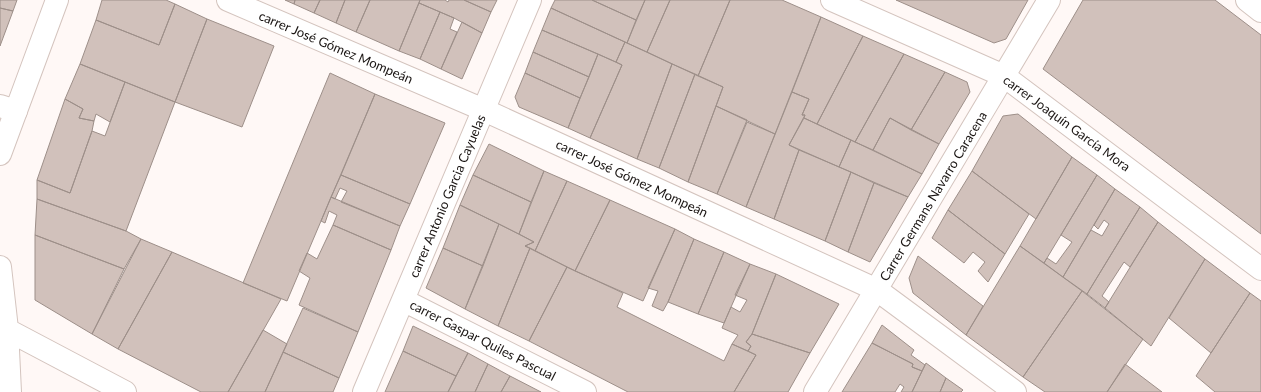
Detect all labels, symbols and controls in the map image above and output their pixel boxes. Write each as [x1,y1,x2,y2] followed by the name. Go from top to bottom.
[256,7,416,87] street label: carrer José Gómez Mompeán
[1000,71,1134,175] street label: carrer Joaquín García Mora
[876,108,990,284] street label: Carrer Germans Navarro Caracena
[405,112,489,280] street label: carrer Antonio Garcia Cayuelas
[553,136,711,220] street label: carrer José Gómez Mompeán
[407,296,559,384] street label: carrer Gaspar Quiles Pascual

